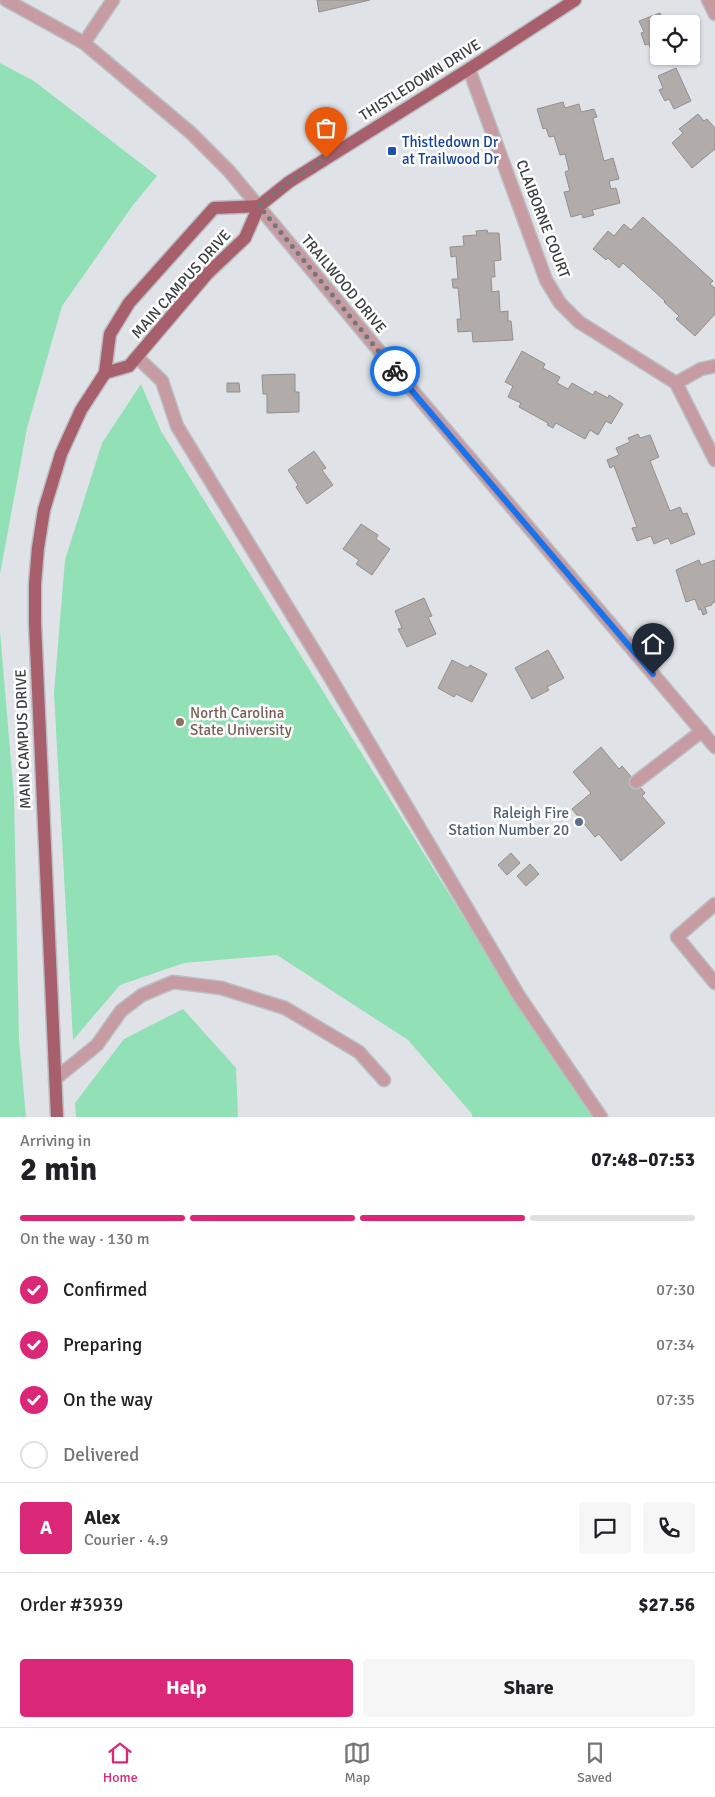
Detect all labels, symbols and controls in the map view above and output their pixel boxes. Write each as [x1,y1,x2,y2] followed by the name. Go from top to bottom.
[650,15,700,65] map controls
[650,15,700,65] button: locate
[356,35,484,125] street label: THISTLEDOWN DRIVE
[305,107,347,158] pin
[312,114,340,142] icon: bag
[402,133,499,168] place label: Thistledown Dr at Trailwood Dr
[386,145,398,157] marker: Thistledown Dr at Trailwood Dr
[512,157,574,281] street label: CLAIBORNE COURT
[127,226,235,342] street label: MAIN CAMPUS DRIVE
[298,231,390,337] street label: TRAILWOOD DRIVE
[370,346,420,396] courier
[381,357,409,385] icon: bike
[632,623,674,674] pin
[639,630,667,658] icon: home
[12,669,34,809] street label: MAIN CAMPUS DRIVE
[190,704,292,739] place label: North Carolina State University
[174,716,186,728] marker: North Carolina State University
[448,804,569,839] place label: Raleigh Fire Station Number 20
[573,816,585,828] marker: Raleigh Fire Station Number 20
[20,1131,91,1151] text: Arriving in
[591,1148,695,1172] text: 07:48–07:53
[20,1150,97,1189] text: 2 min
[20,1229,150,1249] text: On the way · 130 m
[20,1276,48,1304] icon: check
[63,1278,147,1302] text: Confirmed
[656,1280,695,1300] text: 07:30
[20,1331,48,1359] icon: check
[63,1333,142,1357] text: Preparing
[656,1335,695,1355] text: 07:34
[20,1386,48,1414] icon: check
[63,1388,153,1412] text: On the way
[656,1390,695,1410] text: 07:35
[63,1443,139,1467] text: Delivered
[579,1502,631,1554] button: chat
[643,1502,695,1554] button: phone
[84,1506,120,1530] text: Alex
[40,1516,52,1540] text: A
[84,1530,168,1550] text: Courier · 4.9
[20,1593,123,1617] text: Order #3939
[638,1593,695,1617] text: $27.56
[20,1659,353,1717] button: Help
[363,1659,695,1717] button: Share
[103,1739,138,1786] tab: Home
[343,1739,371,1786] tab: Map
[577,1739,612,1786] tab: Saved

